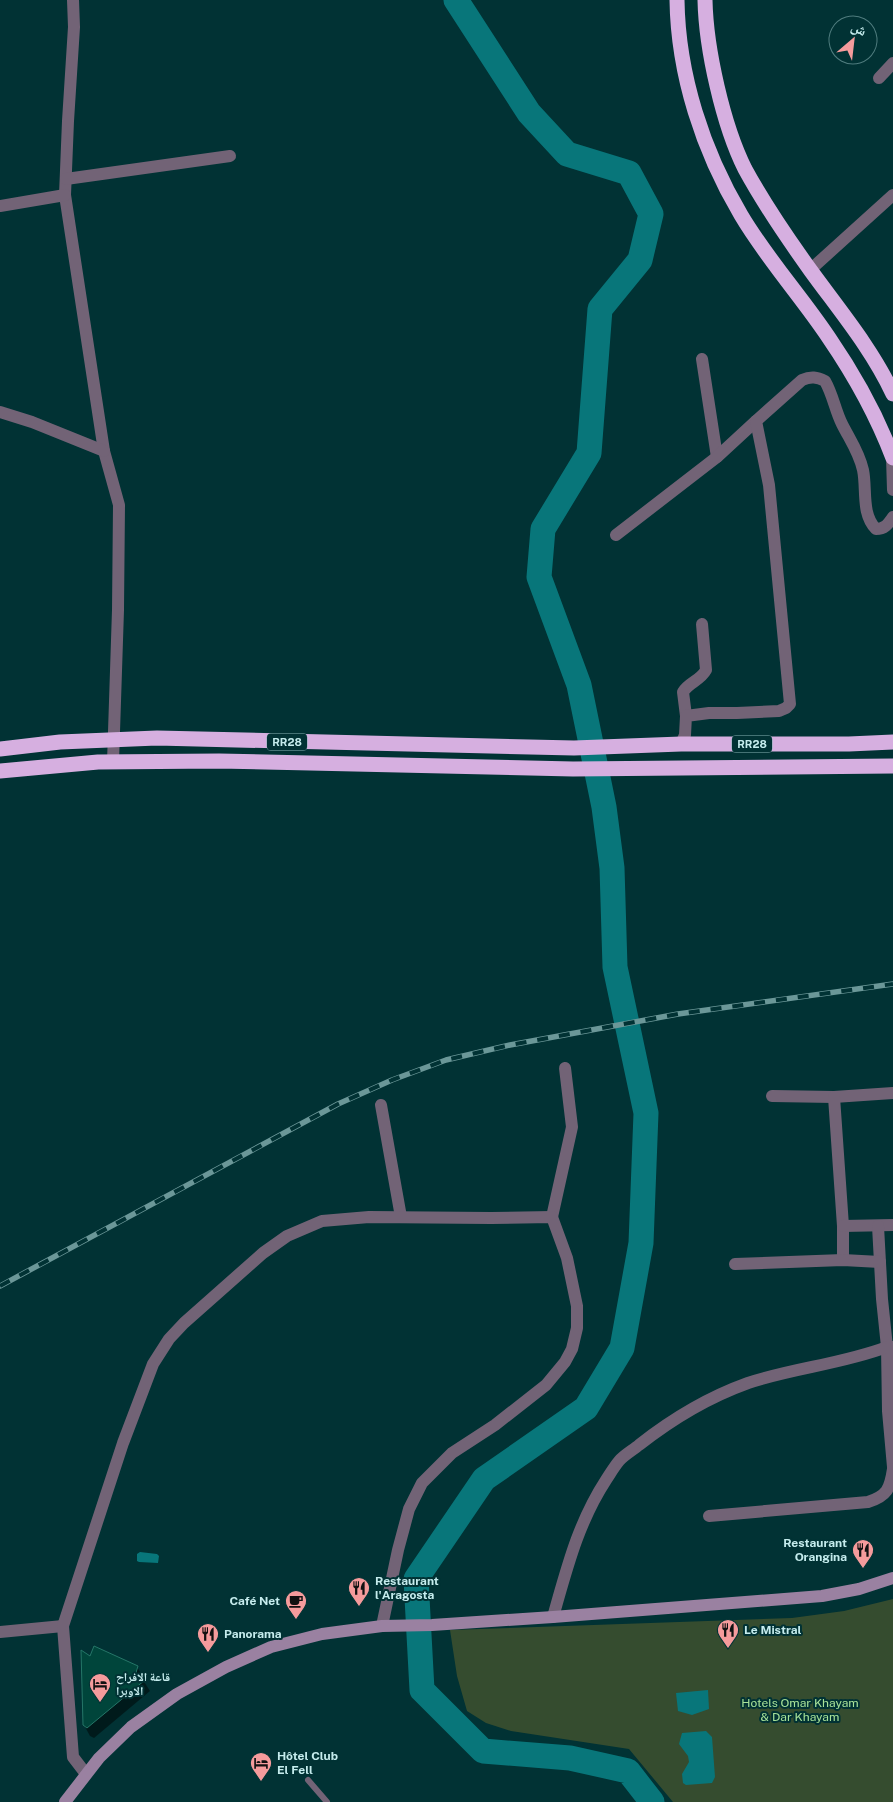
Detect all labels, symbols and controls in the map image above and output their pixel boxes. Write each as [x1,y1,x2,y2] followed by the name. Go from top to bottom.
[828,15,878,65] north arrow
[848,18,870,40] text: ش
[267,734,307,750] road number: RR28
[732,736,772,752] road number: RR28
[783,1536,847,1564] place label: Restaurant Orangina
[851,1538,875,1569] restaurant icon: Restaurant Orangina
[375,1574,439,1602] place label: Restaurant l'Aragosta
[347,1576,371,1607] restaurant icon: Restaurant l'Aragosta
[284,1589,308,1620] cafe icon: Café Net
[230,1594,280,1608] place label: Café Net
[716,1618,740,1649] restaurant icon: Le Mistral
[196,1622,220,1653] restaurant icon: Panorama
[744,1623,802,1637] place label: Le Mistral
[224,1627,282,1641] place label: Panorama
[116,1670,170,1698] place label: قاعة الافراح الاوبرا
[88,1672,112,1703] hotel icon: قاعة الافراح الاوبرا
[741,1696,859,1724] park label: Hotels Omar Khayam & Dar Khayam
[277,1749,338,1777] place label: Hôtel Club El Fell
[249,1751,273,1782] hotel icon: Hôtel Club El Fell

